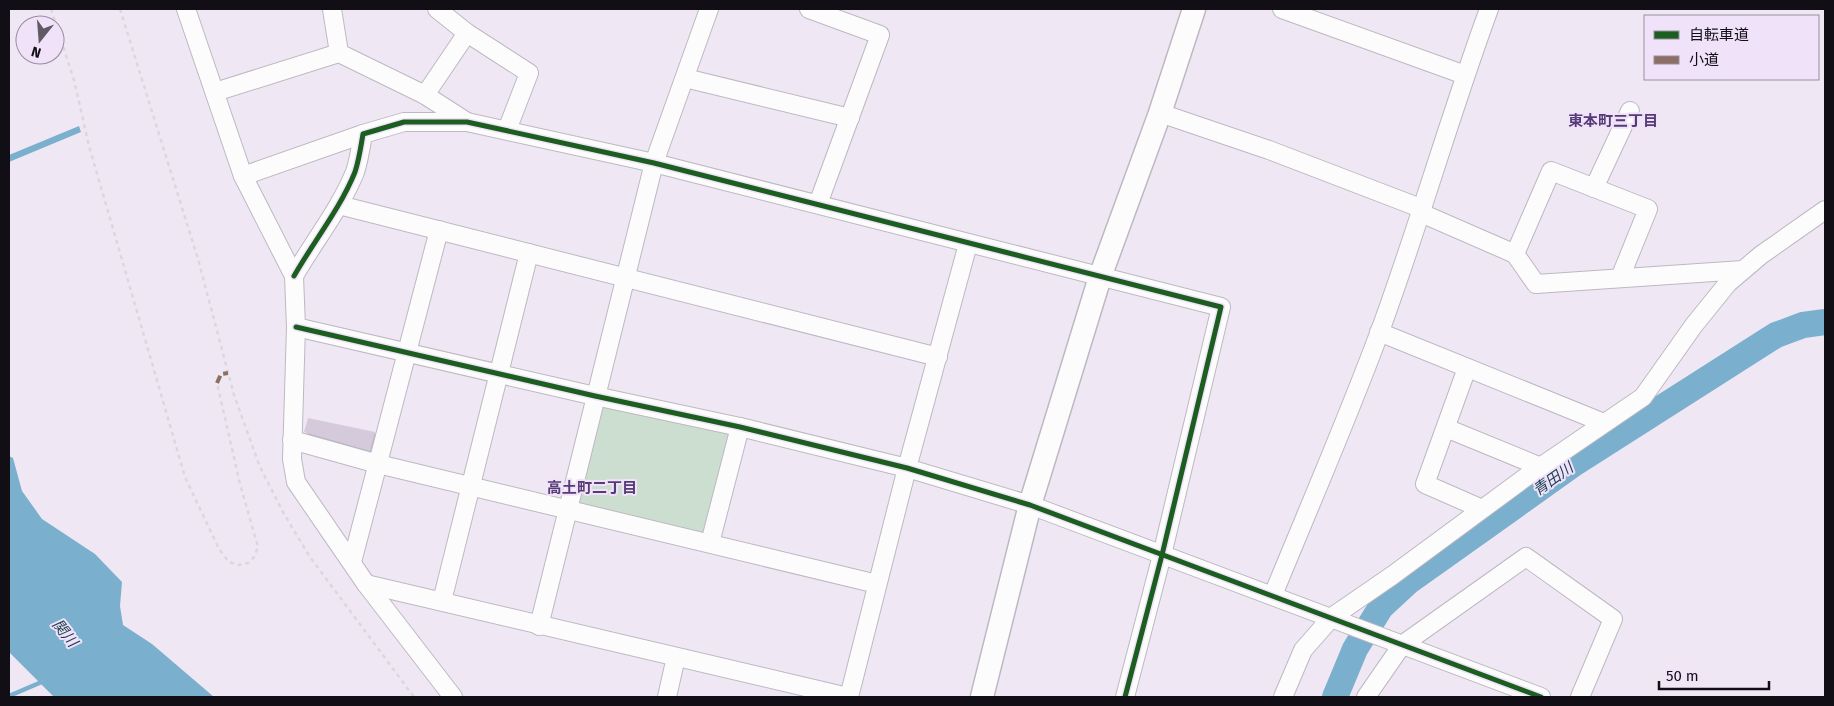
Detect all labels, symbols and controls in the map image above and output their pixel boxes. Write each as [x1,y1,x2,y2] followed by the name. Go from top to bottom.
[15,15,65,65] north arrow
[1644,15,1819,80] legend
[1689,26,1749,44] text: 自転車道
[29,42,43,61] text: N
[1689,51,1719,69] text: 小道
[1568,112,1658,130] district label: 東本町三丁目
[1529,458,1578,499] water label: 青田川
[547,479,637,497] district label: 高土町二丁目
[49,616,83,652] water label: 関川
[1659,658,1769,690] scale bar
[1666,667,1699,685] text: 50 m

